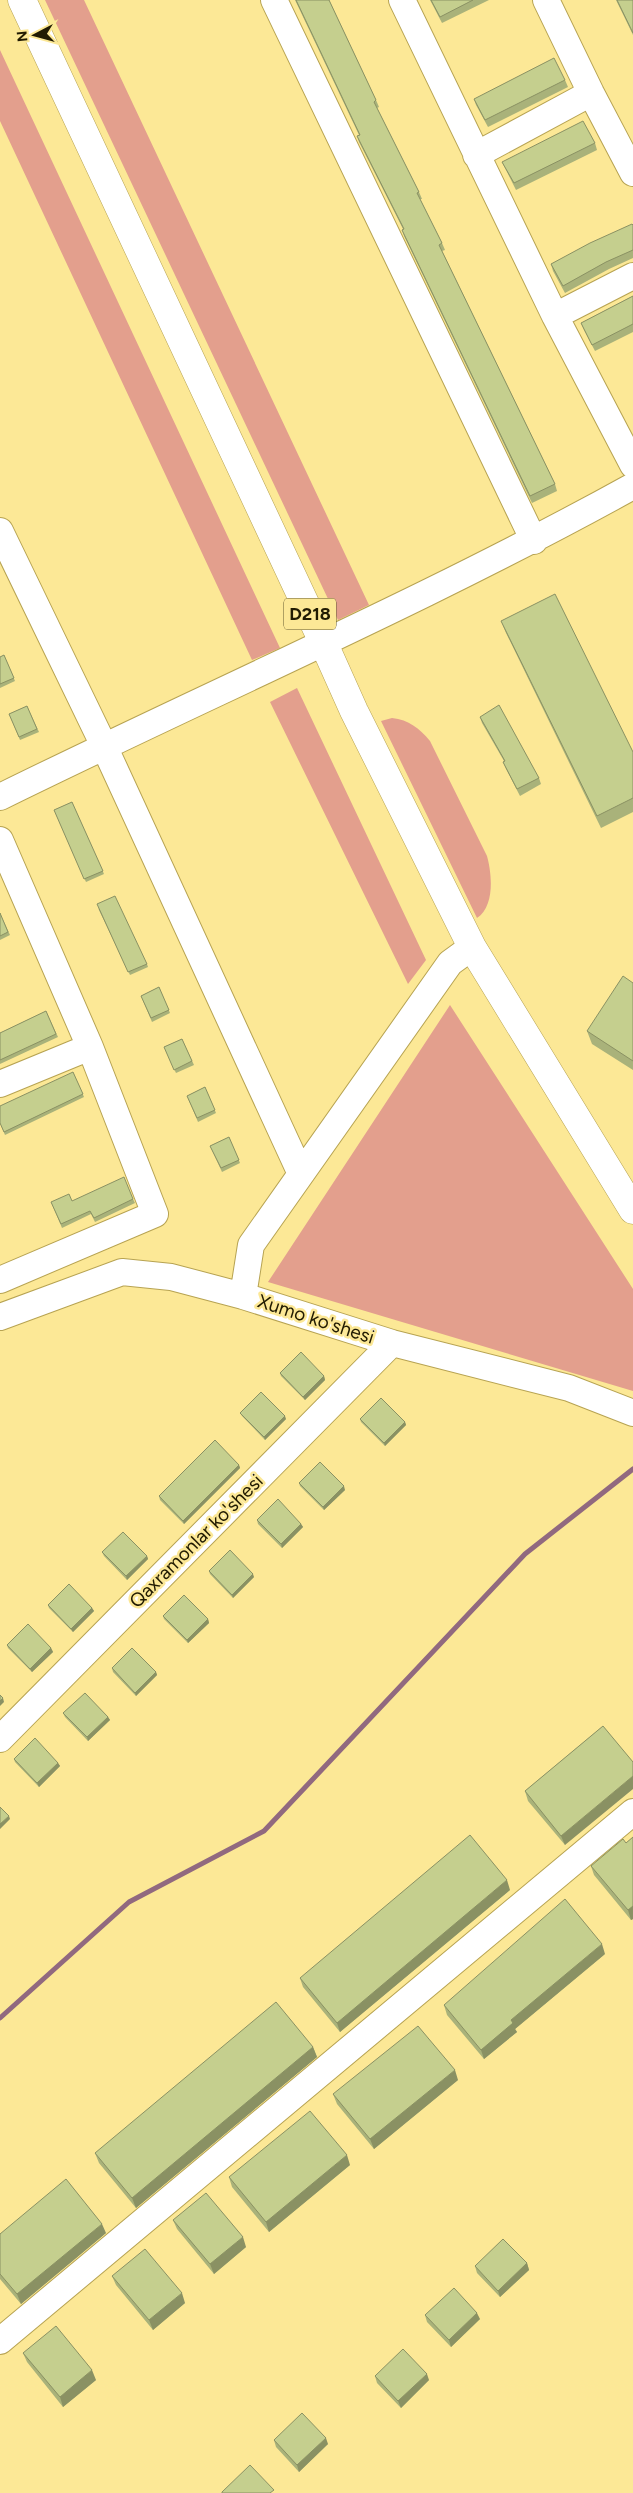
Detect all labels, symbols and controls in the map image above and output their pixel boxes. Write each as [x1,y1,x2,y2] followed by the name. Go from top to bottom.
[10,10,60,60] north arrow
[14,30,32,43] text: N
[284,598,336,630] road number: D218
[255,1289,377,1349] street label: Xumo ko'shesi
[124,1469,268,1613] street label: Qaxramonlar ko'shesi

